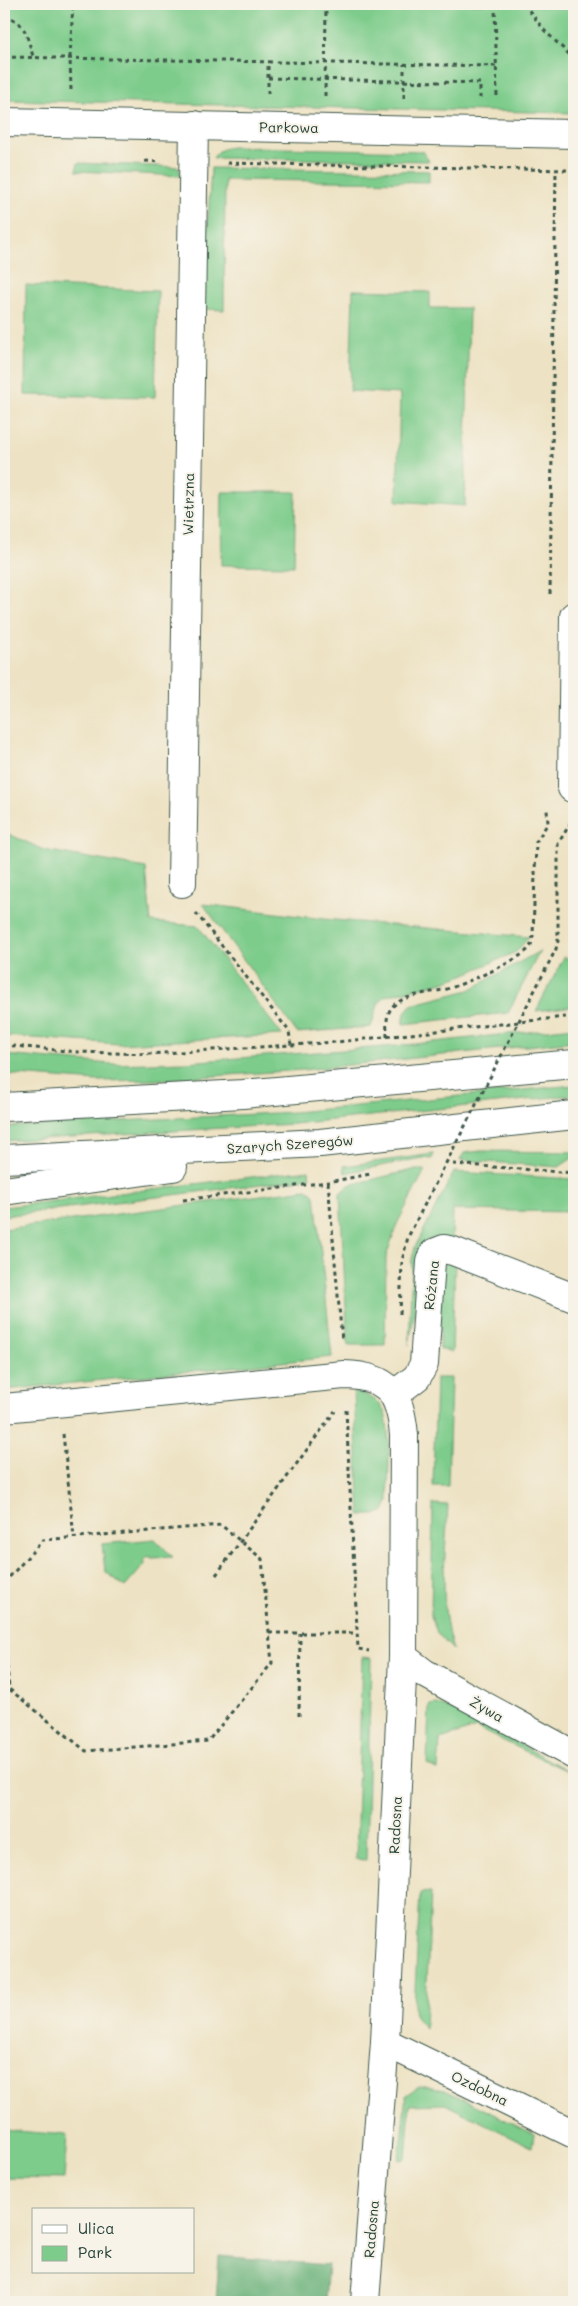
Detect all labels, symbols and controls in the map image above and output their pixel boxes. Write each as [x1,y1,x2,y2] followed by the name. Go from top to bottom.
[259,117,319,137] street label: Parkowa
[178,472,198,536] street label: Wietrzna
[226,1130,354,1158] street label: Szarych Szeregów
[419,1259,443,1311] street label: Różana
[467,1692,507,1726] street label: Żywa
[384,1795,406,1855] street label: Radosna
[448,2066,512,2110] street label: Ozdobna
[359,2199,383,2259] street label: Radosna
[32,2208,195,2274] legend
[78,2218,115,2238] text: Ulica
[78,2242,112,2262] text: Park

